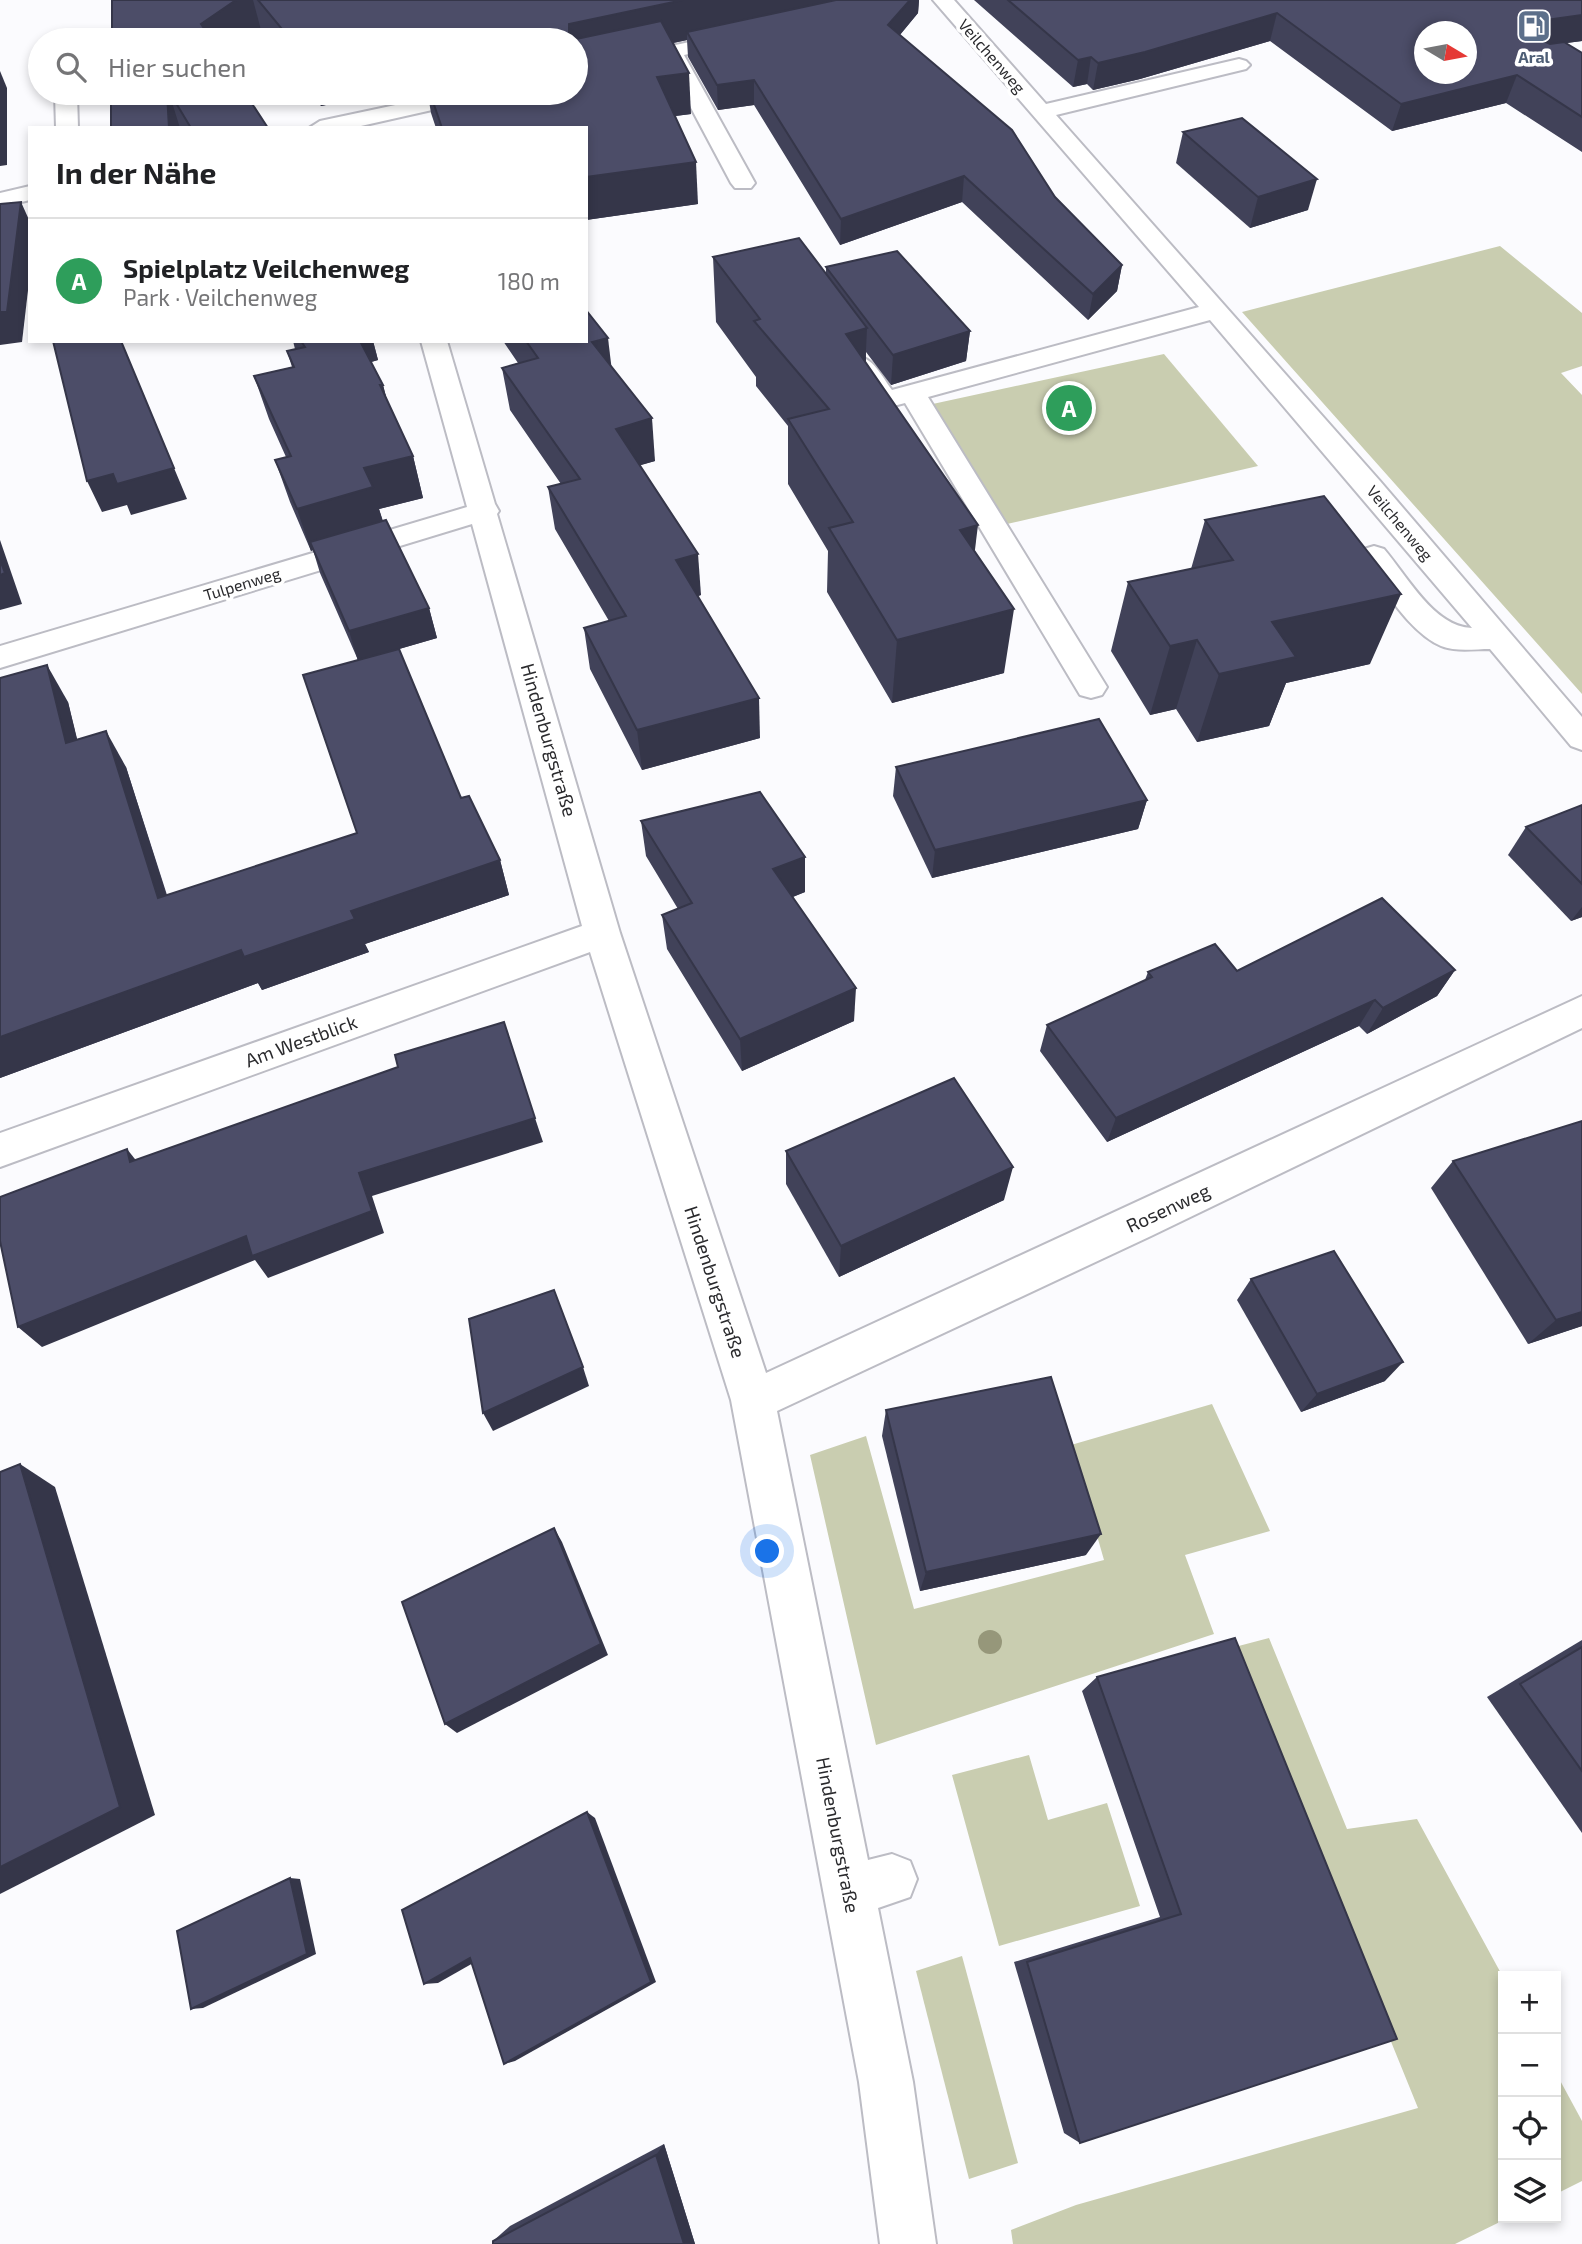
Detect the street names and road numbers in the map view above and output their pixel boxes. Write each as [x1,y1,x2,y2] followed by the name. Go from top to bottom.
[955,15,1030,97] street label: Veilchenweg
[1363,481,1437,564] street label: Veilchenweg
[201,563,283,604] street label: Tulpenweg
[517,661,582,819] street label: Hindenburgstraße
[242,1010,360,1071] street label: Am Westblick
[1122,1178,1214,1237] street label: Rosenweg
[680,1203,751,1361] street label: Hindenburgstraße
[812,1755,865,1915] street label: Hindenburgstraße

